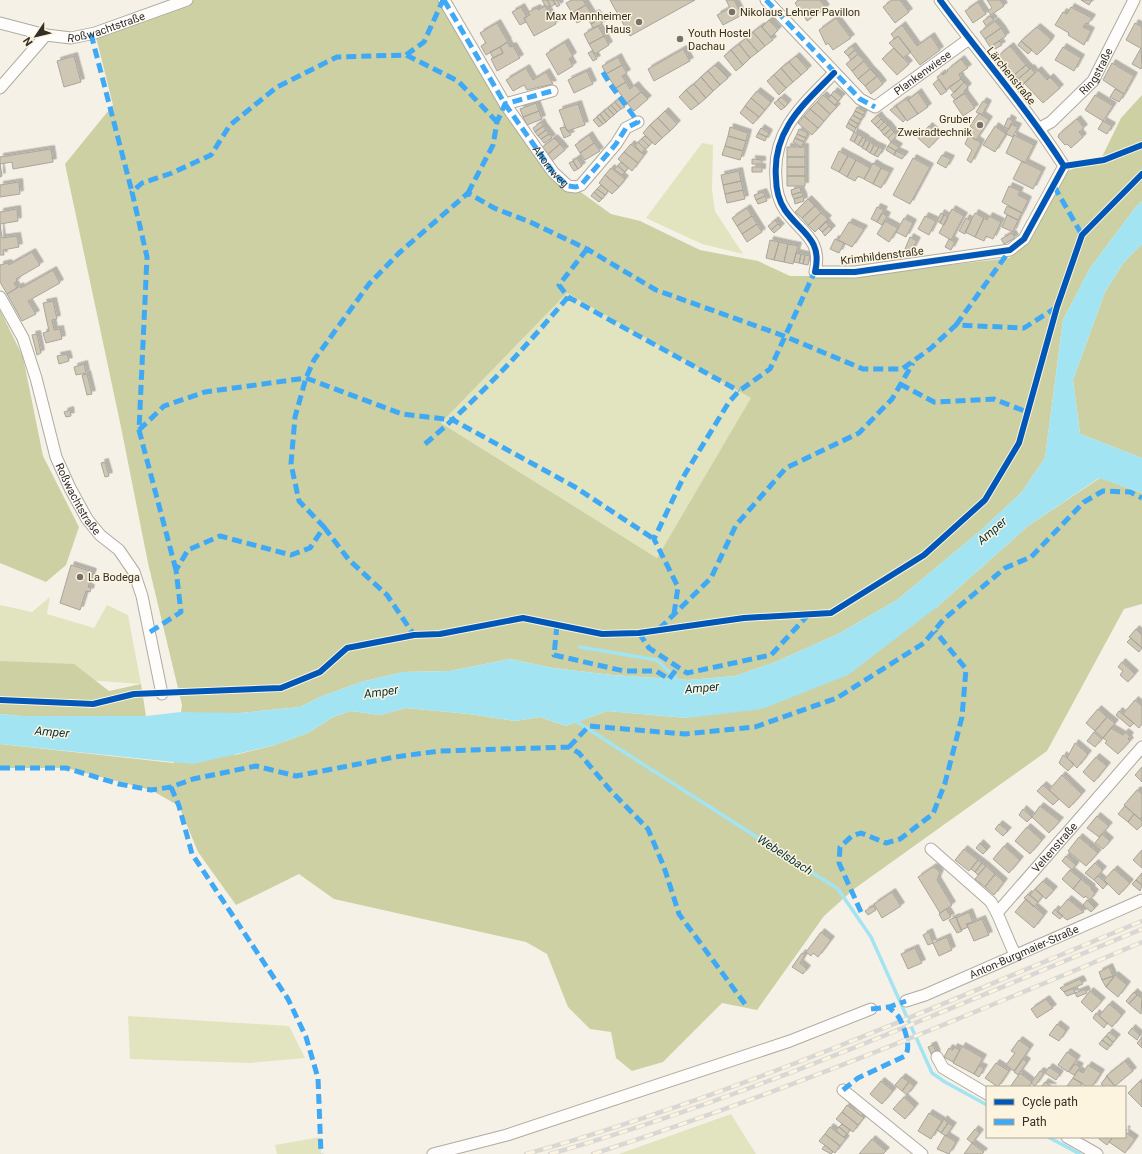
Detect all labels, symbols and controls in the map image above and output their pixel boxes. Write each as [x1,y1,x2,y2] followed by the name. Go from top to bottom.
[740,6,860,19] place label: Nikolaus Lehner Pavillon
[727,7,737,17] marker: Nikolaus Lehner Pavillon
[67,9,147,45] street label: Roßwachtstraße
[546,10,631,36] place label: Max Mannheimer Haus
[16,16,56,56] north arrow
[634,17,644,27] marker: Max Mannheimer Haus
[688,27,751,53] place label: Youth Hostel Dachau
[21,34,36,48] text: N
[675,34,685,44] marker: Youth Hostel Dachau
[984,45,1038,108] street label: Lärchenstraße
[1077,46,1115,97] street label: Ringstraße
[891,48,954,98] street label: Plankenwiese
[898,113,972,139] place label: Gruber Zweiradtechnik
[975,120,985,130] marker: Gruber Zweiradtechnik
[530,143,571,190] street label: Ahornweg
[840,244,924,268] street label: Krimhildenstraße
[53,461,104,537] street label: Roßwachtstraße
[974,514,1010,548] water label: Amper
[88,571,140,584] place label: La Bodega
[75,572,85,582] marker: La Bodega
[683,679,721,697] water label: Amper
[362,683,400,701] water label: Amper
[33,723,71,741] water label: Amper
[1029,819,1080,875] street label: Veltenstraße
[755,832,815,878] water label: Webelsbach
[967,922,1081,981] street label: Anton-Burgmaier-Straße
[986,1086,1126,1138] legend
[1022,1095,1078,1109] text: Cycle path
[1022,1115,1047,1129] text: Path

